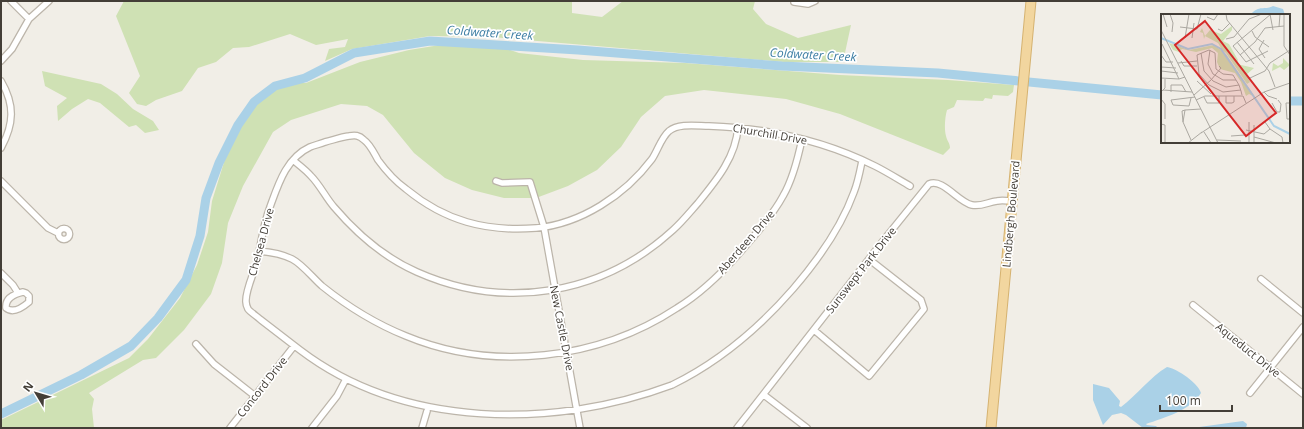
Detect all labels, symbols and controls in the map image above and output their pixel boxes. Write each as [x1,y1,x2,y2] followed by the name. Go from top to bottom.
[1161,14,1290,143] inset map
[446,21,535,44] water label: Coldwater Creek
[769,44,858,65] water label: Coldwater Creek
[732,120,808,147] street label: Churchill Drive
[998,160,1023,268] street label: Lindbergh Boulevard
[244,206,277,278] street label: Chelsea Drive
[714,207,778,277] street label: Aberdeen Drive
[822,223,899,316] street label: Sunswept Park Drive
[547,284,578,372] street label: New Castle Drive
[1213,319,1284,380] street label: Aqueduct Drive
[233,353,290,420] street label: Concord Drive
[16,373,56,413] north arrow
[19,378,36,395] text: N
[1160,387,1232,413] scale bar
[1166,392,1201,409] text: 100 m

